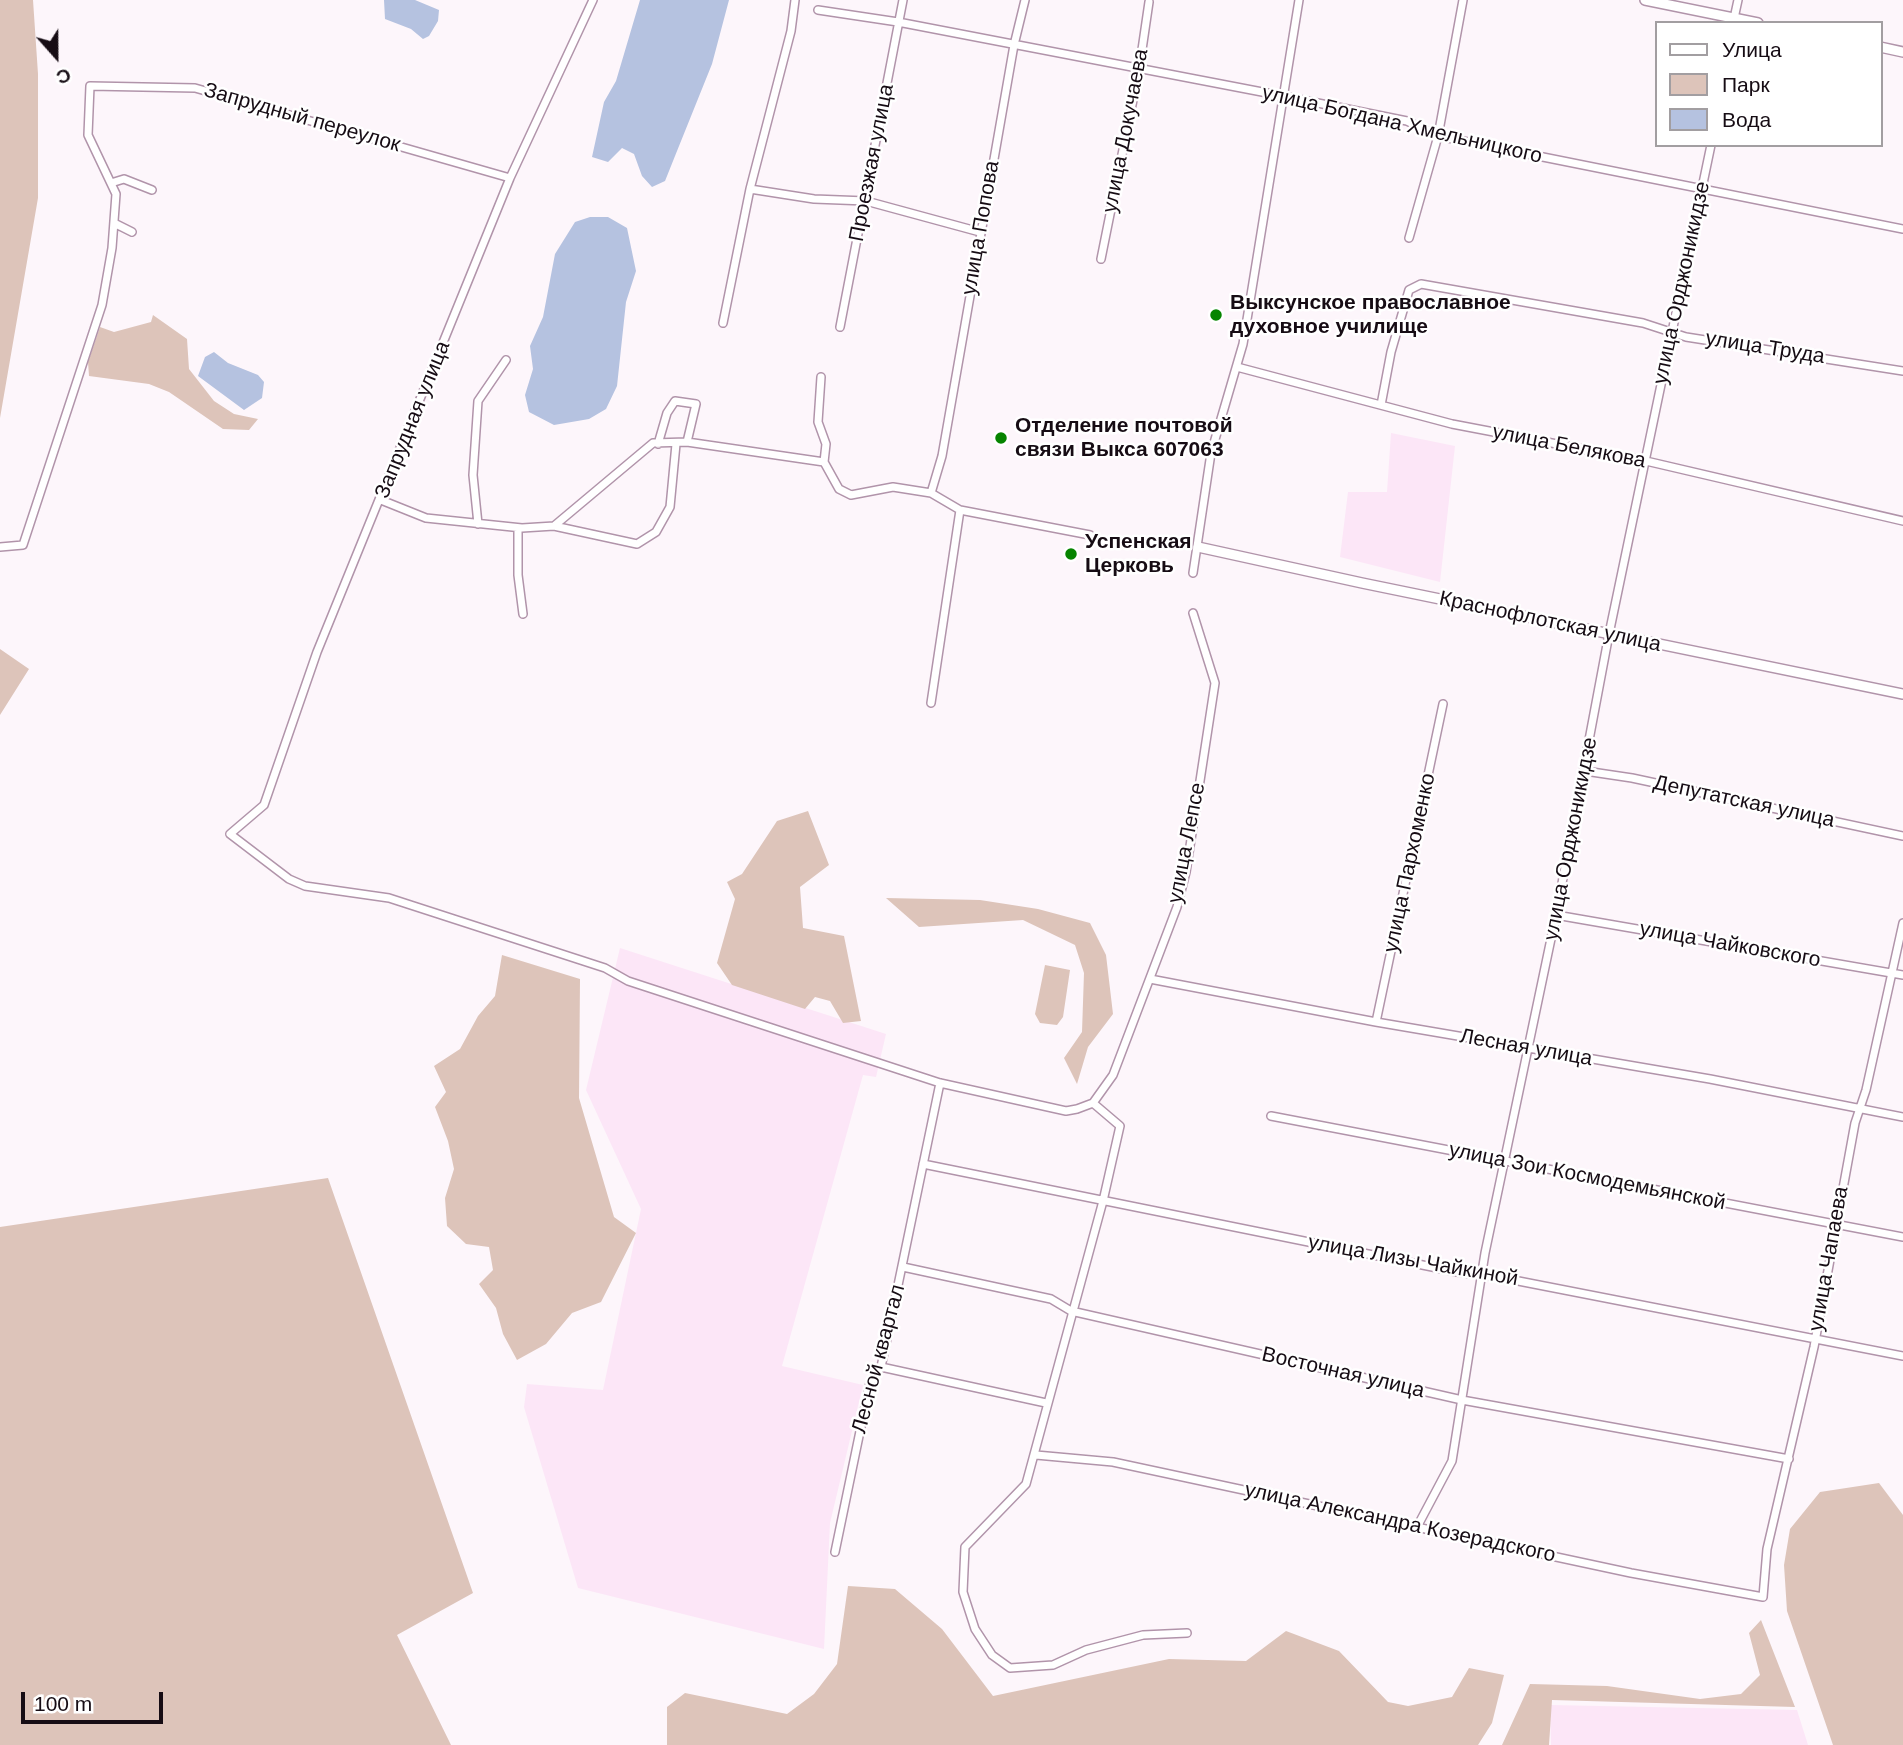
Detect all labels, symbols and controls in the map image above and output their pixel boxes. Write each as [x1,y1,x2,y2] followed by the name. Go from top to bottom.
[21,21,91,91] north arrow
[1654,21,1882,147] legend
[1722,38,1782,61] text: Улица
[1098,47,1154,215] street label: улица Докучаева
[54,64,74,88] text: С
[1722,73,1770,96] text: Парк
[201,78,403,158] street label: Запрудный переулок
[1259,80,1545,170] street label: улица Богдана Хмельницкого
[844,82,900,244] street label: Проезжая улица
[1722,108,1771,131] text: Вода
[957,159,1005,297] street label: улица Попова
[1648,179,1716,387] street label: улица Орджоникидзе
[1230,290,1511,340] place label: Выксунское православное духовное училище
[1208,307,1224,323] marker: Выксунское православное духовное училище
[1704,326,1826,370] street label: улица Труда
[370,338,456,502] street label: Запрудная улица
[1015,413,1233,463] place label: Отделение почтовой связи Выкса 607063
[1490,420,1648,474] street label: улица Белякова
[993,430,1009,446] marker: Отделение почтовой связи Выкса 607063
[1085,529,1192,579] place label: Успенская Церковь
[1063,546,1079,562] marker: Успенская Церковь
[1437,586,1663,658] street label: Краснофлотская улица
[1539,735,1603,943] street label: улица Орджоникидзе
[1651,770,1837,834] street label: Депутатская улица
[1379,771,1441,955] street label: улица Пархоменко
[1163,780,1211,906] street label: улица Лепсе
[1637,917,1823,973] street label: улица Чайковского
[1458,1024,1594,1072] street label: Лесная улица
[1447,1138,1727,1216] street label: улица Зои Космодемьянской
[1804,1185,1854,1333] street label: улица Чапаева
[1306,1230,1520,1292] street label: улица Лизы Чайкиной
[847,1282,911,1436] street label: Лесной квартал
[1259,1342,1427,1404] street label: Восточная улица
[1242,1478,1558,1568] street label: улица Александра Козерадского
[24,1678,166,1722] scale bar
[34,1692,92,1715] text: 100 m

